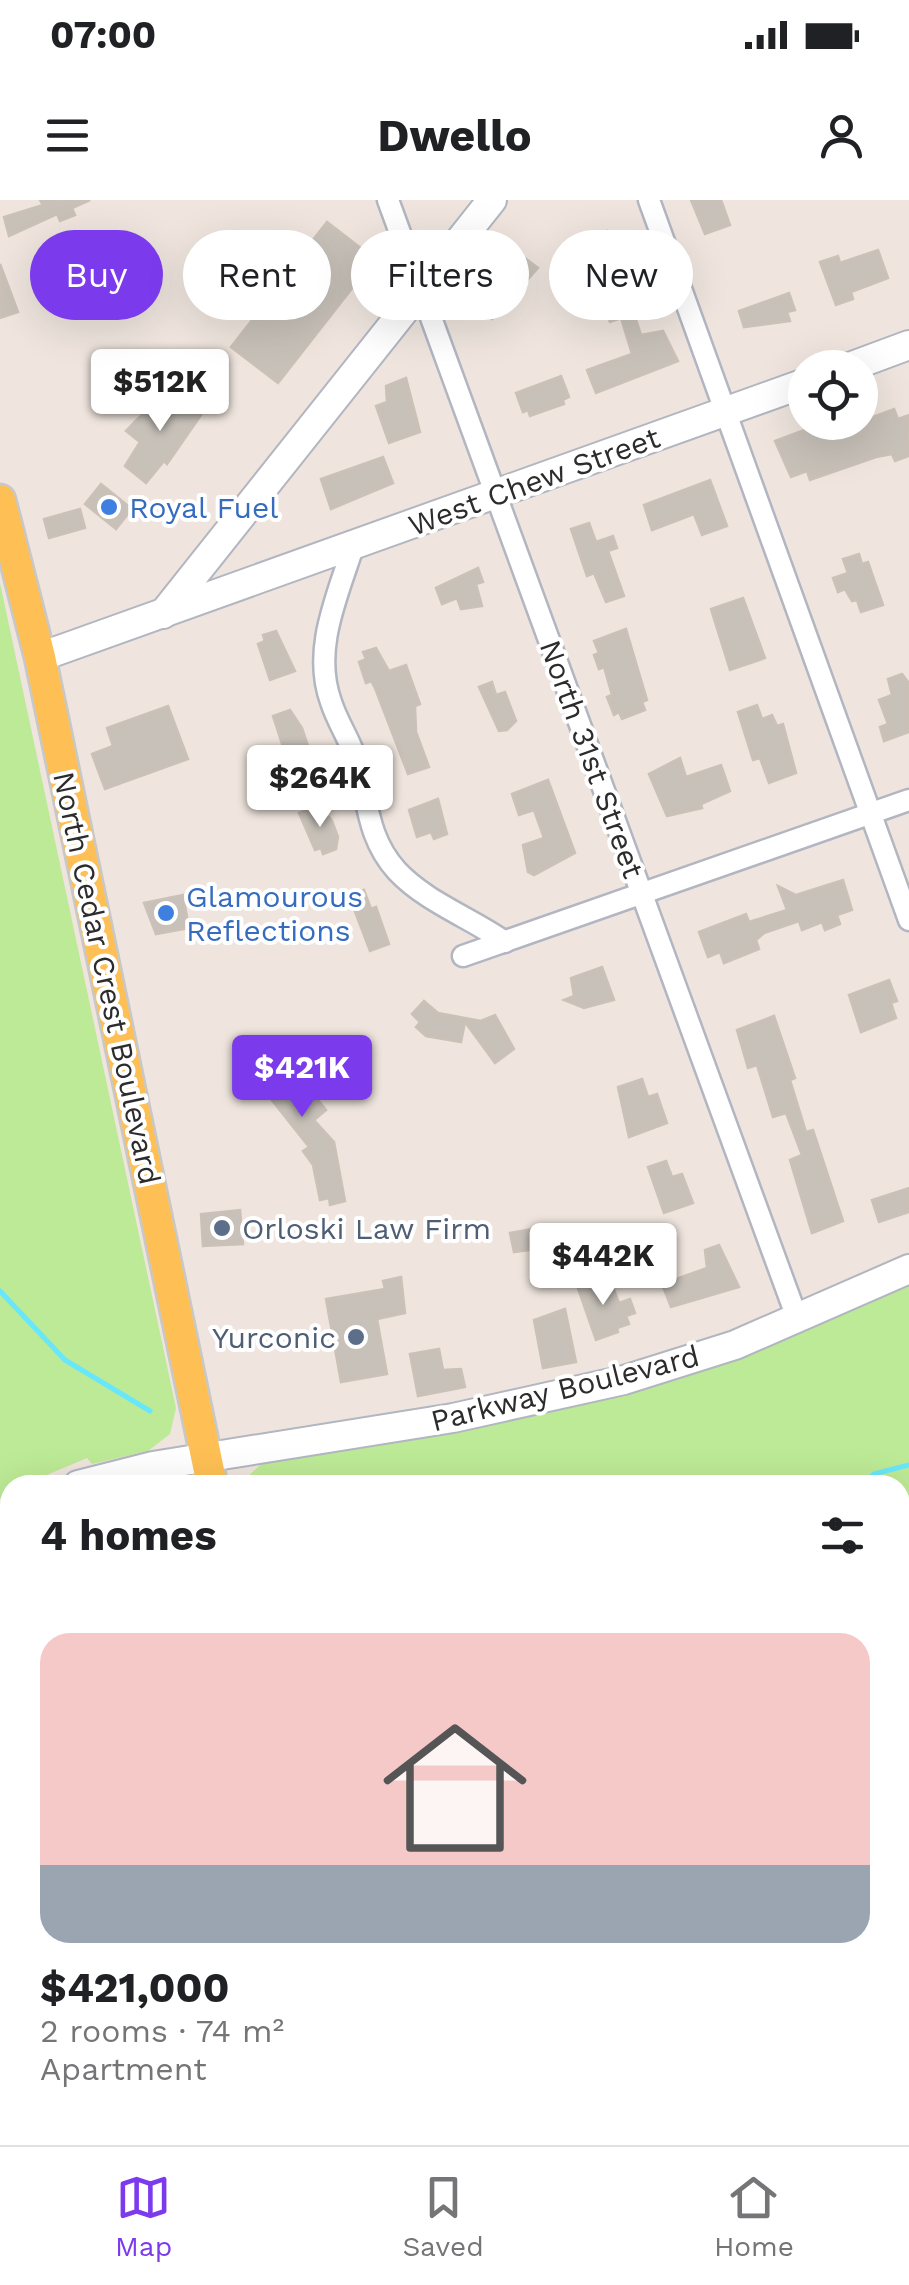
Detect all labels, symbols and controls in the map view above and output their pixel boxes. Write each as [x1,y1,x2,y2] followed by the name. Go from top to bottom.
[50,13,156,57] text: 07:00
[40,108,95,163] icon: menu
[814,108,869,163] icon: person
[377,109,532,162] text: Dwello
[30,230,163,320] chip: Buy
[183,230,331,320] chip: Rent
[351,230,529,320] chip: Filters
[549,230,693,320] chip: New
[90,349,230,434] pin: $512K
[788,350,878,440] map controls
[788,350,878,440] button: locate
[113,362,207,400] text: $512K
[404,419,665,543] street label: West Chew Street
[129,490,278,525] place label: Royal Fuel
[98,496,120,518] marker: Royal Fuel
[533,635,651,883] street label: North 31st Street
[250,745,390,830] pin: $264K
[269,758,371,796] text: $264K
[46,768,168,1188] street label: North Cedar Crest Boulevard
[186,879,363,948] place label: Glamourous Reflections
[155,902,177,924] marker: Glamourous Reflections
[232,1035,372,1120] pin: $421K
[254,1048,350,1086] text: $421K
[242,1211,491,1246] place label: Orloski Law Firm
[211,1217,233,1239] marker: Orloski Law Firm
[533,1223,673,1308] pin: $442K
[552,1236,654,1274] text: $442K
[212,1320,336,1355] place label: Yurconic
[345,1326,367,1348] marker: Yurconic
[427,1338,703,1438] street label: Parkway Boulevard
[815,1508,870,1563] icon: filters
[40,1511,217,1560] text: 4 homes
[365,1698,545,1878] icon: home
[40,1963,230,2012] text: $421,000
[40,2012,284,2050] text: 2 rooms · 74 m²
[40,2050,207,2088] text: Apartment
[115,2170,172,2263] tab: Map
[402,2170,484,2263] tab: Saved
[714,2170,794,2263] tab: Home

